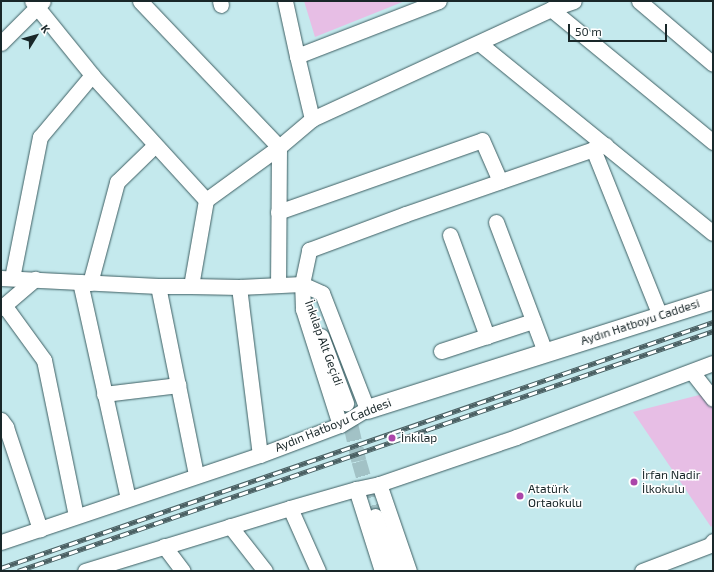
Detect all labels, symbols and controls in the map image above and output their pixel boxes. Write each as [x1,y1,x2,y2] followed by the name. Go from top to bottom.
[16,16,56,56] north arrow
[570,16,669,42] scale bar
[39,22,53,35] text: K
[575,24,602,38] text: 50 m
[579,296,701,348] street label: Aydın Hatboyu Caddesi
[302,298,346,388] street label: İnkılap Alt Geçidi
[273,395,393,455] street label: Aydın Hatboyu Caddesi
[401,431,437,445] place label: İnkılap
[386,432,398,444] marker: İnkılap
[642,468,700,496] place label: İrfan Nadir İlkokulu
[629,477,639,487] marker: İrfan Nadir İlkokulu
[528,482,582,510] place label: Atatürk Ortaokulu
[515,491,525,501] marker: Atatürk Ortaokulu

